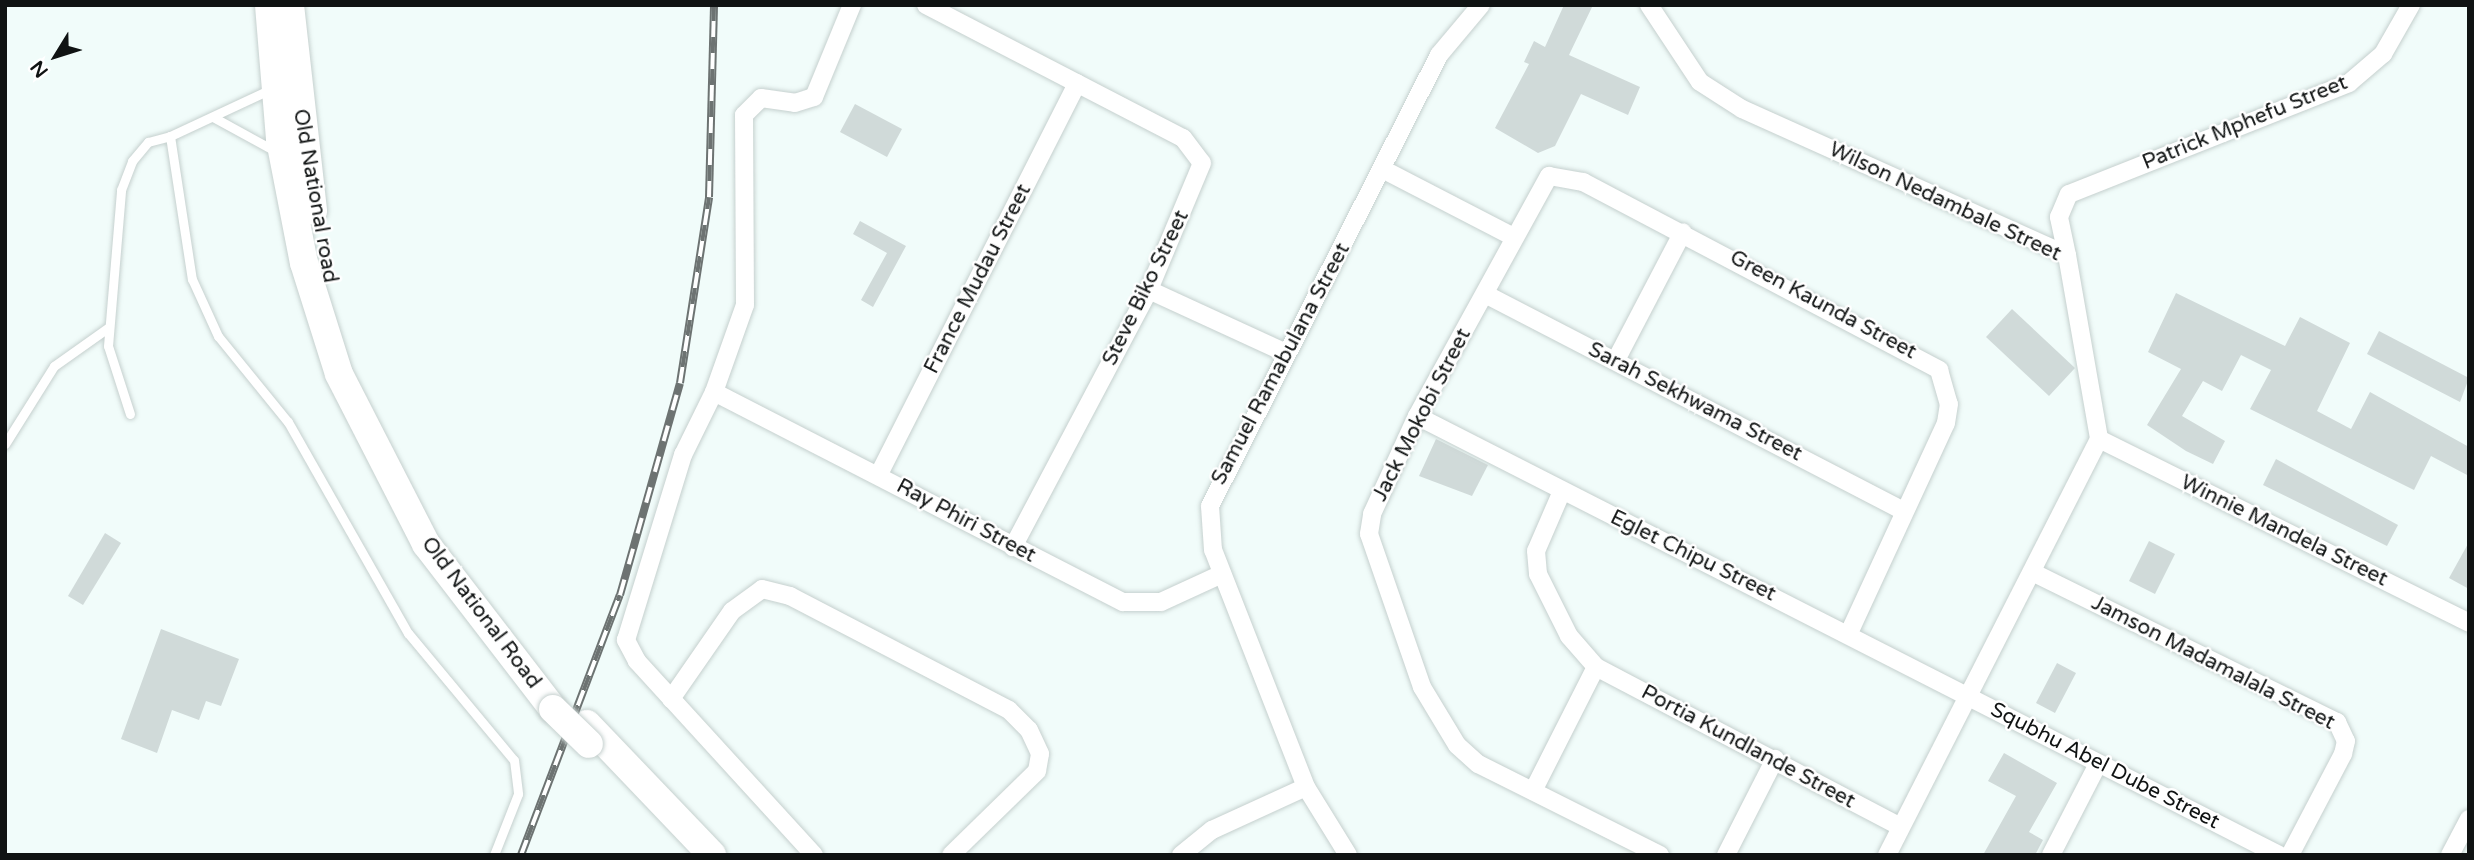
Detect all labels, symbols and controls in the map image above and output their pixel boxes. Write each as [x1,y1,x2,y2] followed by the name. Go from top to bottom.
[21,21,91,91] north arrow
[26,56,53,82] text: N
[2139,70,2351,176] street label: Patrick Mphefu Street
[287,107,343,285] street label: Old National road
[1825,137,2065,267] street label: Wilson Nedambale Street
[919,180,1037,378] street label: France Mudau Street
[1098,206,1194,370] street label: Steve Biko Street
[1206,239,1356,489] street label: Samuel Ramabulana Street
[1725,245,1921,365] street label: Green Kaunda Street
[1368,324,1476,506] street label: Jack Mokobi Street
[1584,337,1806,467] street label: Sarah Sekhwama Street
[2176,470,2392,592] street label: Winnie Mandela Street
[892,474,1040,568] street label: Ray Phiri Street
[1606,505,1780,607] street label: Eglet Chipu Street
[416,532,546,694] street label: Old National Road
[2087,591,2339,735] street label: Jamson Madamalala Street
[1637,680,1859,814] street label: Portia Kundlande Street
[1986,697,2224,835] street label: Squbhu Abel Dube Street

